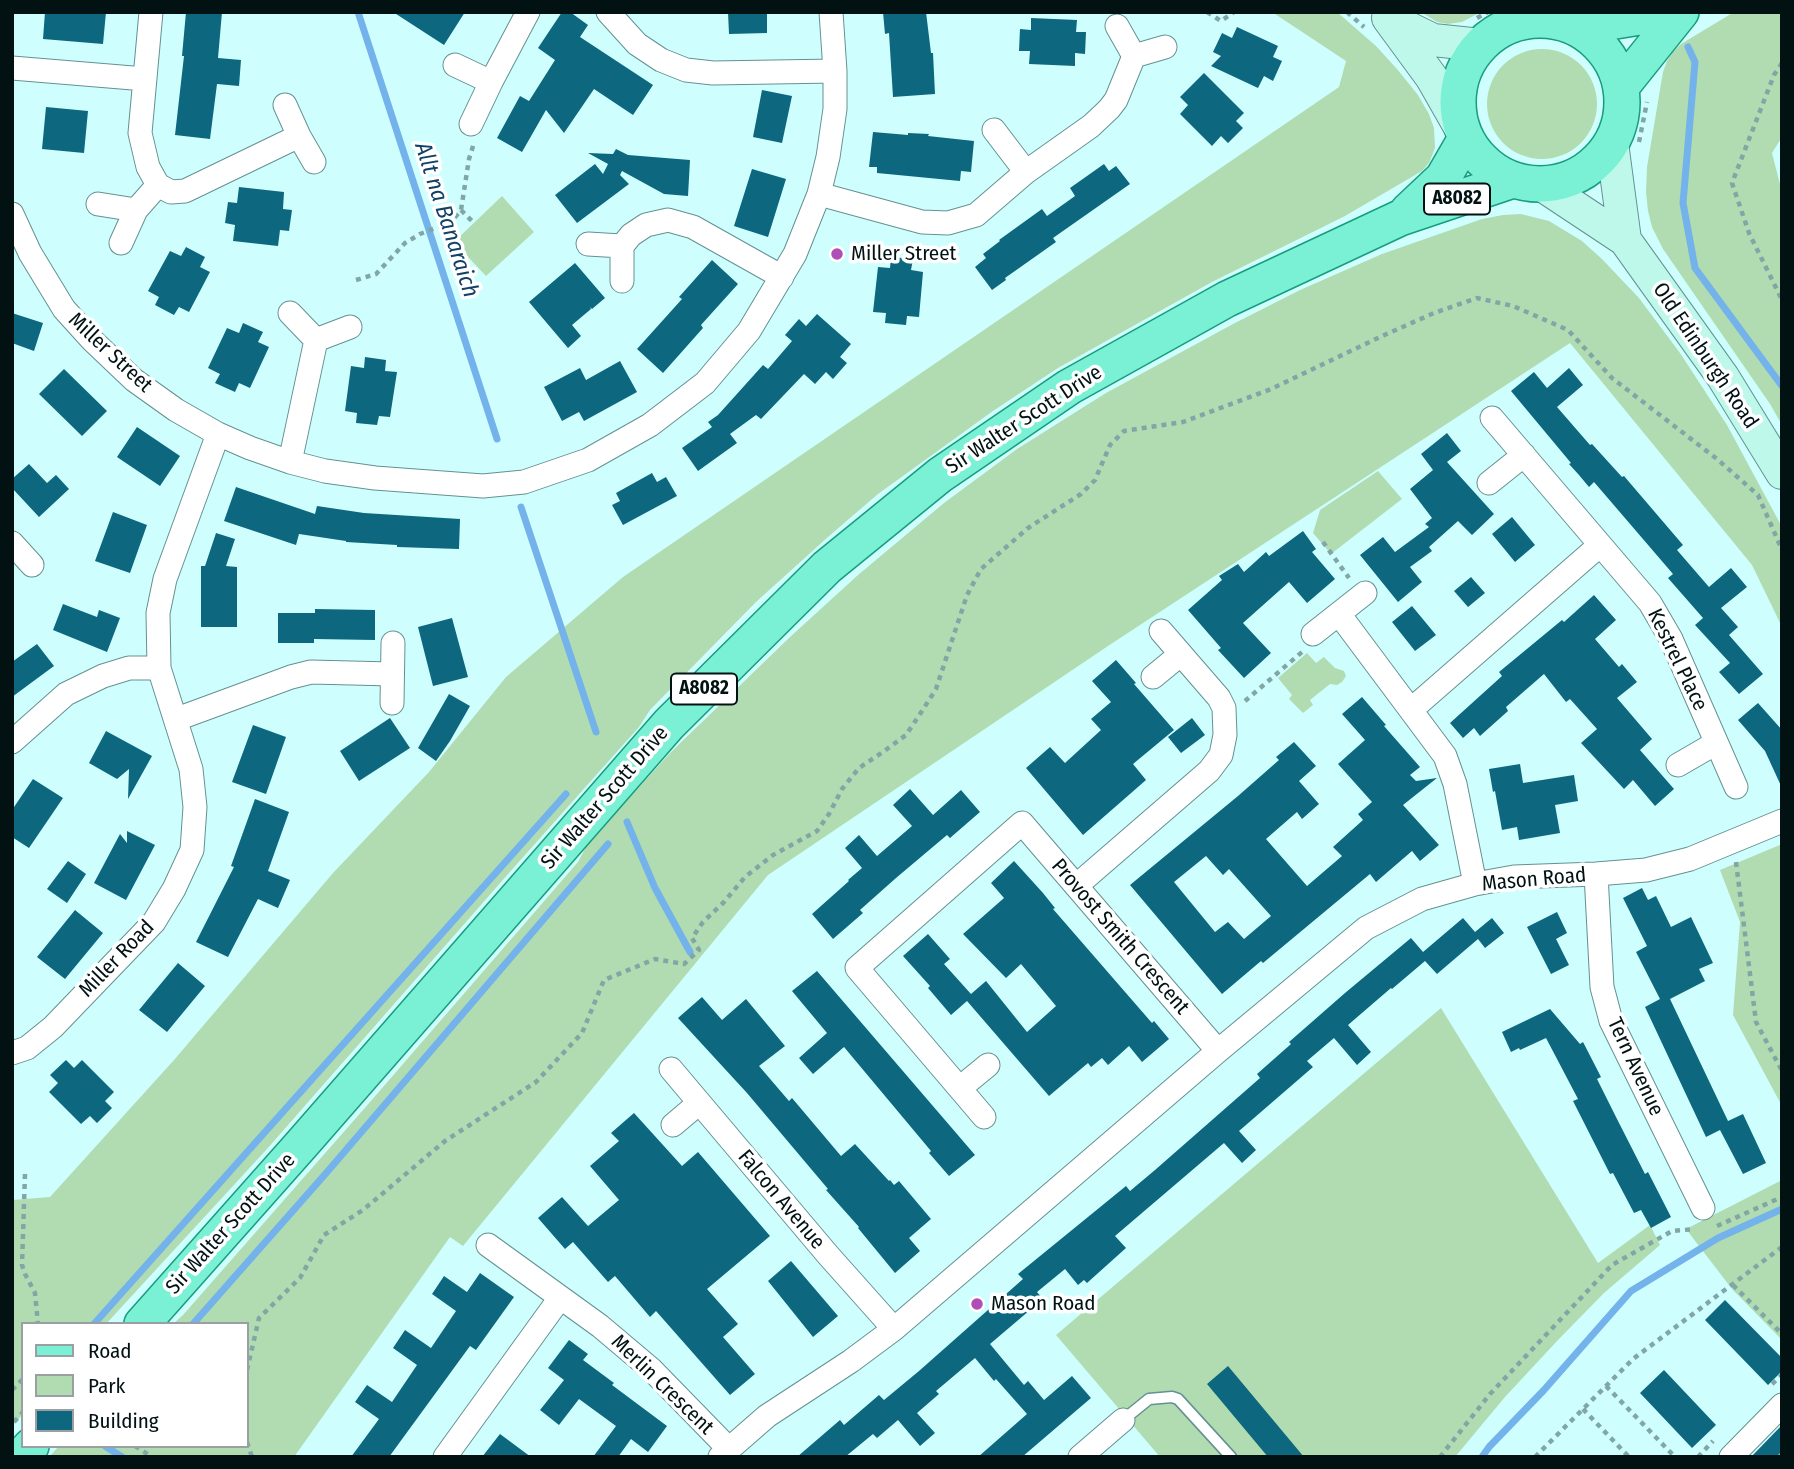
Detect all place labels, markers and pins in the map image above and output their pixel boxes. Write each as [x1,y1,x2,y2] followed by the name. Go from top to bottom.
[851,241,956,267] place label: Miller Street
[829,246,845,262] marker: Miller Street
[991,1291,1096,1317] place label: Mason Road
[969,1296,985,1312] marker: Mason Road

